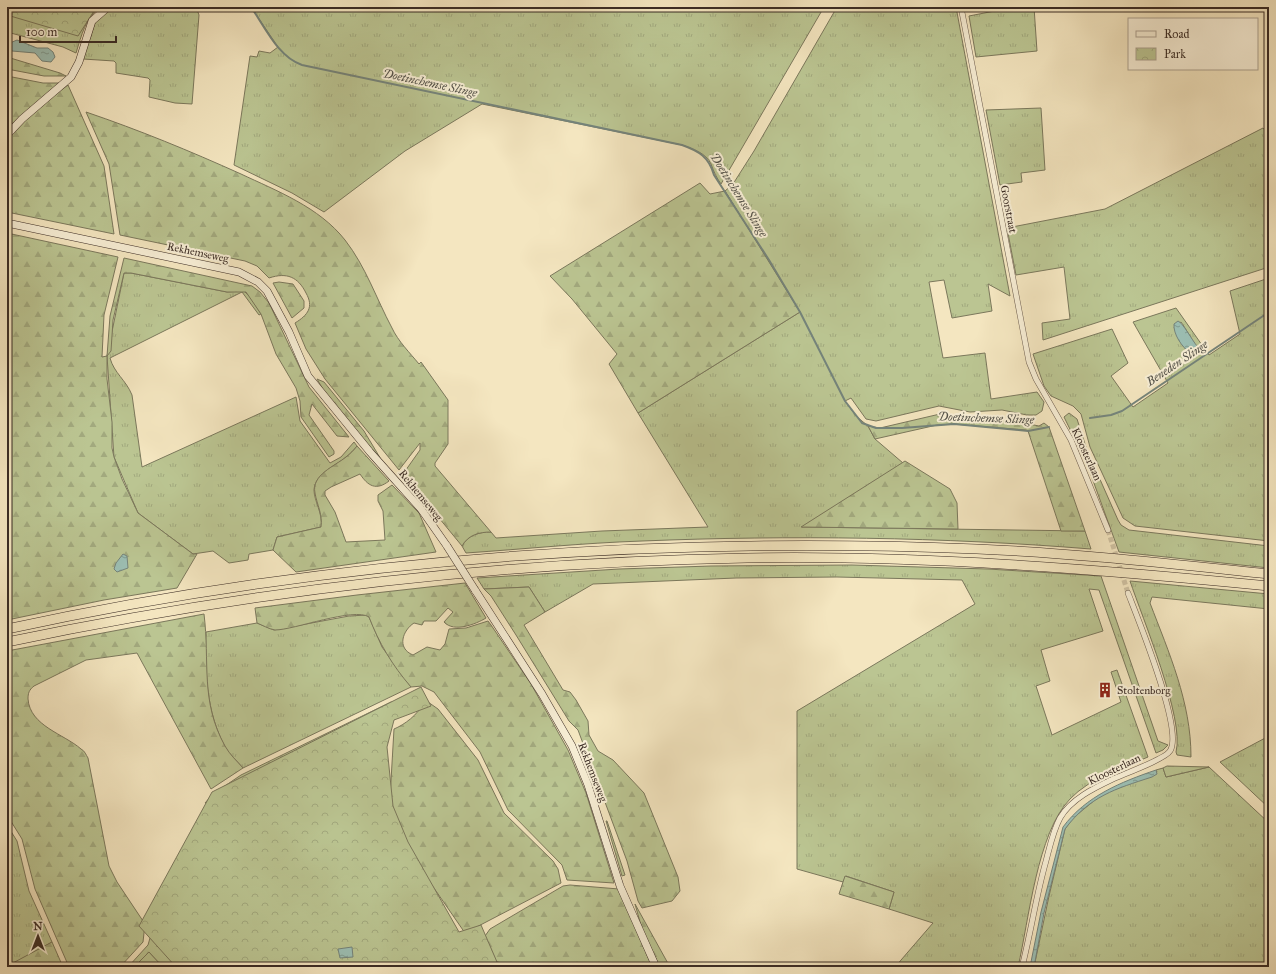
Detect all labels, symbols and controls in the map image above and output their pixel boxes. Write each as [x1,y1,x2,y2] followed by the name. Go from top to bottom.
[20,18,116,44] scale bar
[1128,18,1258,70] legend
[26,25,57,39] text: 100 m
[1164,27,1190,41] text: Road
[1164,47,1186,61] text: Park
[382,66,479,100] water label: Doetinchemse Slinge
[708,151,771,240] water label: Doetinchemse Slinge
[997,184,1020,234] street label: Goorstraat
[166,240,231,266] street label: Rekhemseweg
[1143,337,1211,389] water label: Beneden Slinge
[938,409,1035,427] water label: Doetinchemse Slinge
[1069,426,1104,483] street label: Kloosterlaan
[396,467,446,524] street label: Rekhemseweg
[1096,681,1114,699] building icon: Stoltenborg
[1117,684,1171,697] place label: Stoltenborg
[575,741,610,805] street label: Rekhemseweg
[1086,751,1143,788] street label: Kloosterlaan
[18,916,58,956] north arrow
[33,920,43,933] text: N

